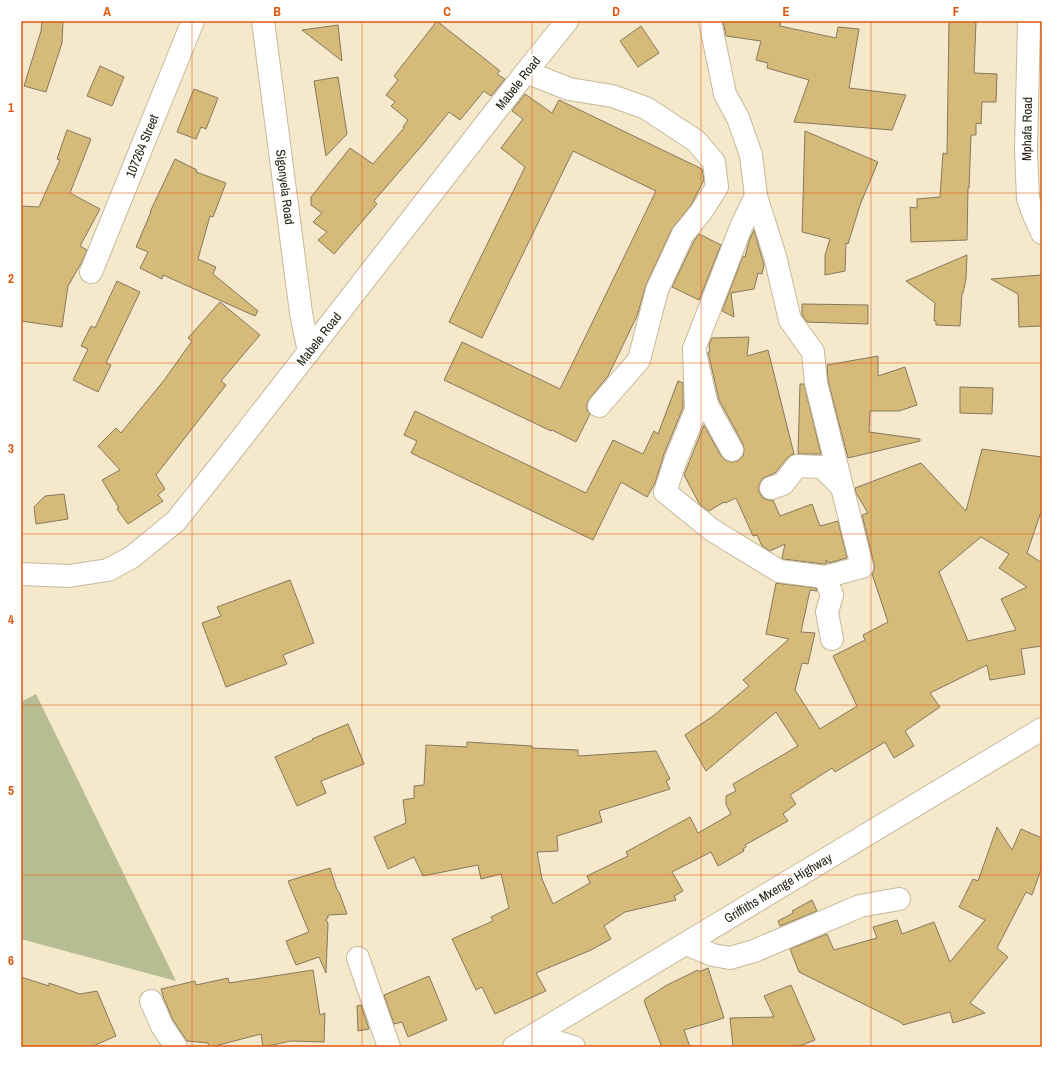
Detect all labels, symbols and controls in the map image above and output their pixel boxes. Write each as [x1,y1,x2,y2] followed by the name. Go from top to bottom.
[103,3,111,20] text: A
[273,3,281,20] text: B
[443,3,451,20] text: C
[612,3,620,20] text: D
[782,3,790,20] text: E
[953,3,960,20] text: F
[492,53,544,113] street label: Mabele Road
[1018,97,1036,161] street label: Mphafa Road
[8,99,14,116] text: 1
[122,112,162,180] street label: 107264 Street
[272,148,298,226] street label: Sigonyela Road
[8,270,14,287] text: 2
[293,309,345,369] street label: Mabele Road
[8,440,14,457] text: 3
[8,611,14,628] text: 4
[8,782,14,799] text: 5
[721,849,836,927] street label: Griffiths Mxenge Highway
[8,952,14,969] text: 6

